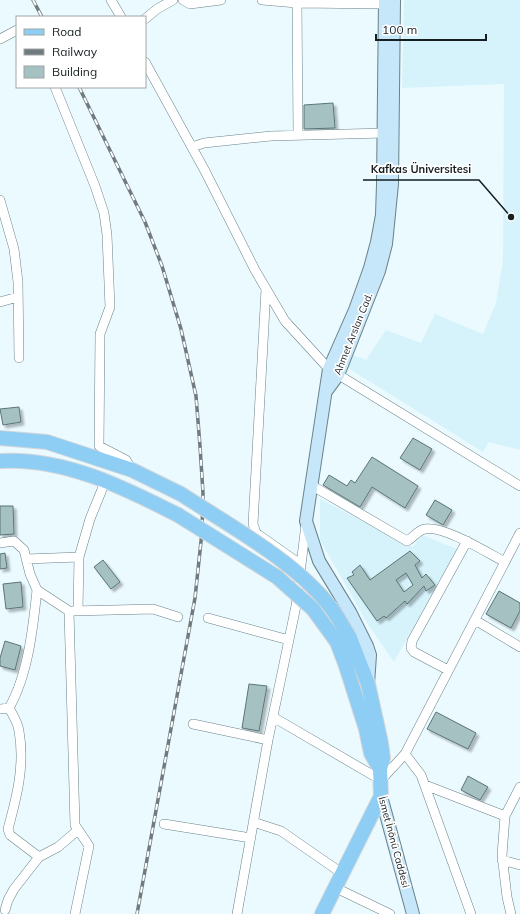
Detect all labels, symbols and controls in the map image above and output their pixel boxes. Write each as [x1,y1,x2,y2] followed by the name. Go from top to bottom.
[16,16,146,88] legend
[376,16,486,42] scale bar
[382,22,417,37] text: 100 m
[52,24,81,39] text: Road
[52,44,98,59] text: Railway
[52,64,97,79] text: Building
[363,157,479,180] callout: Kafkas Üniversitesi
[371,161,471,176] text: Kafkas Üniversitesi
[331,291,375,377] street label: Ahmet Arslan Cad.
[376,795,412,889] street label: İsmet İnönü Caddesi

